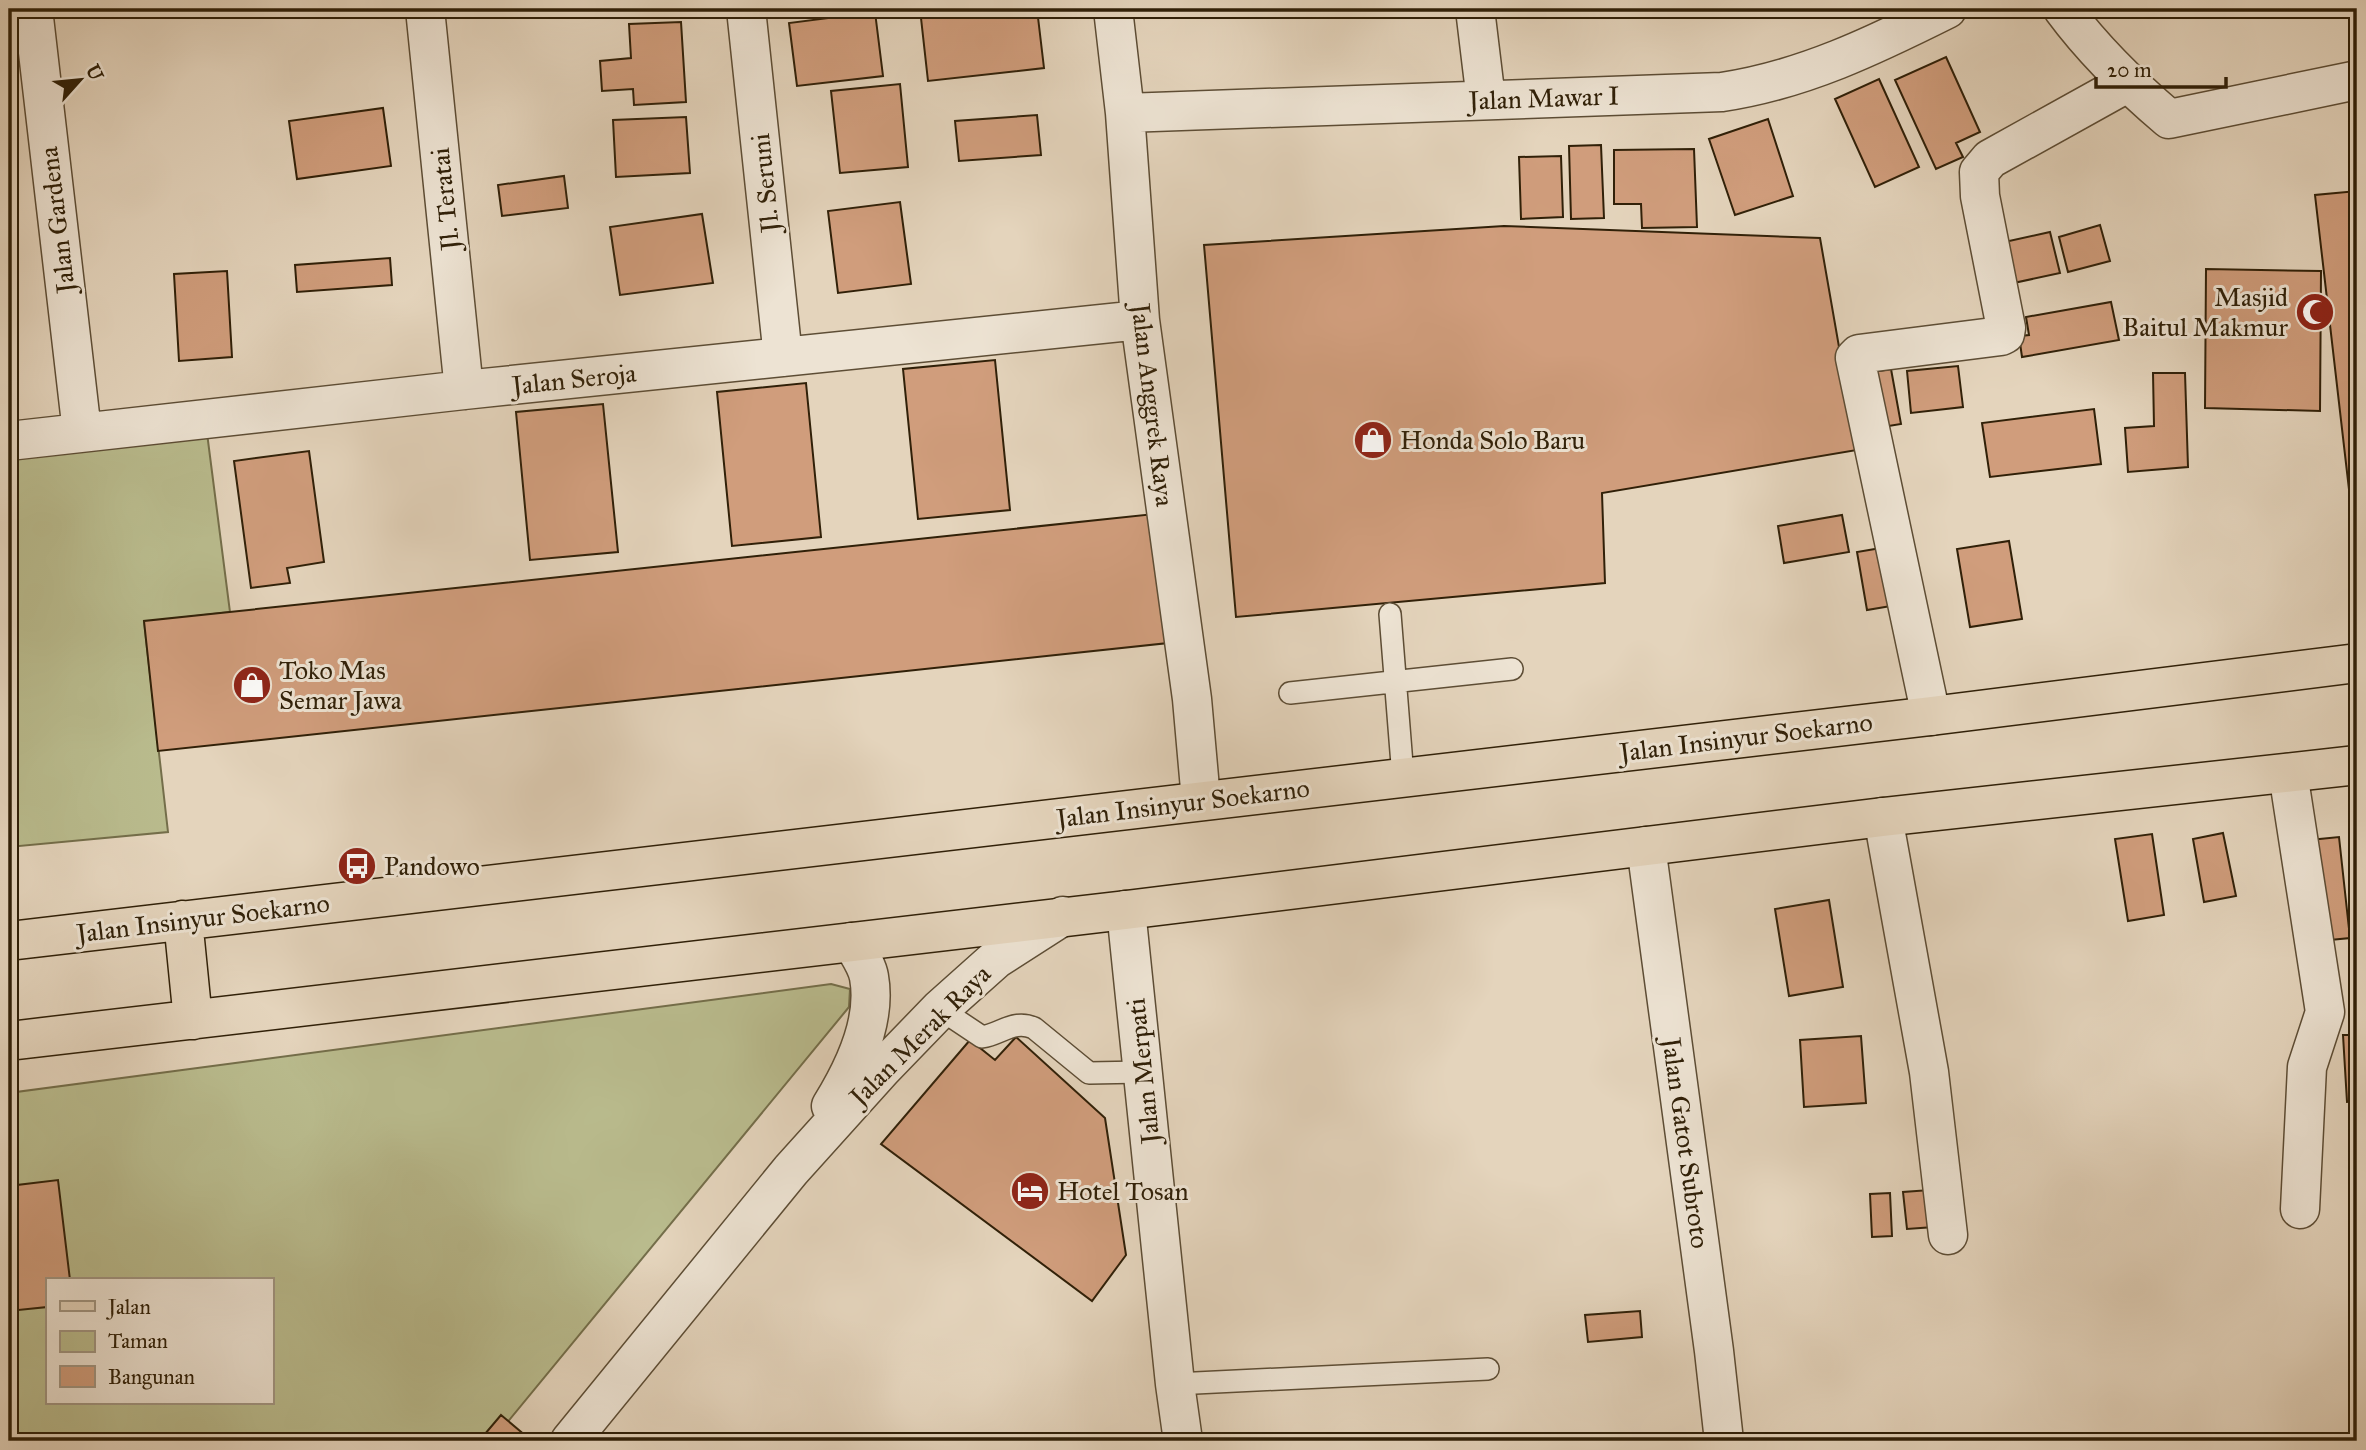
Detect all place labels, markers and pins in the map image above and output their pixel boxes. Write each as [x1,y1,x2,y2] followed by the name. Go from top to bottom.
[2122,281,2288,343] place label: Masjid Baitul Makmur
[2294,291,2336,333] mosque icon: Masjid Baitul Makmur
[1352,419,1394,461] shop icon: Honda Solo Baru
[1400,424,1585,456] place label: Honda Solo Baru
[279,654,402,716] place label: Toko Mas Semar Jawa
[231,664,273,706] shop icon: Toko Mas Semar Jawa
[336,845,378,887] bus stop icon: Pandowo
[384,850,480,882] place label: Pandowo
[1009,1170,1051,1212] hotel icon: Hotel Tosan
[1057,1175,1189,1207] place label: Hotel Tosan

